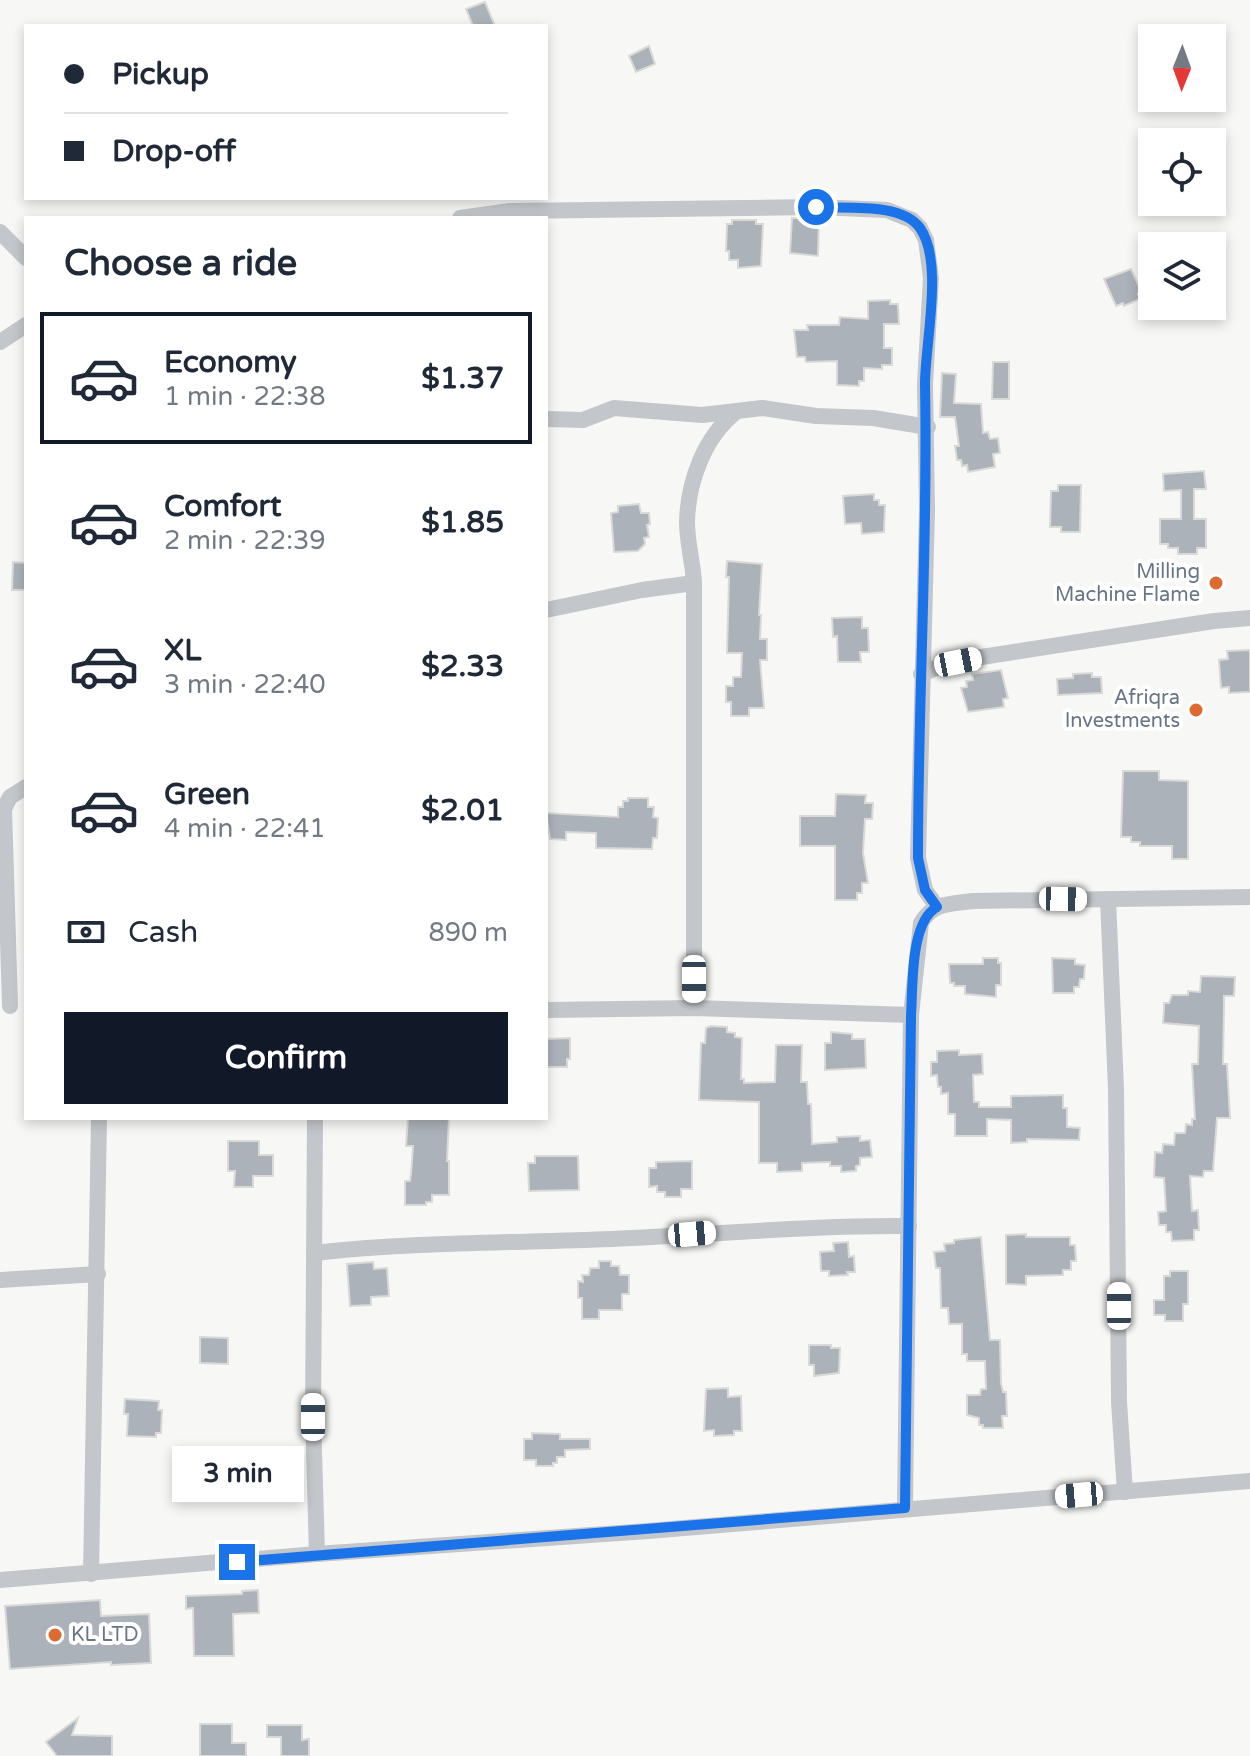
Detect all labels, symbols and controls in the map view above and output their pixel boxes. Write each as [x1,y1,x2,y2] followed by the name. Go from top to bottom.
[1138,24,1226,112] north arrow
[1138,24,1226,320] map controls
[112,56,209,93] text: Pickup
[1138,128,1226,216] button: locate
[112,133,236,170] text: Drop-off
[798,189,834,225] route start
[1138,232,1226,320] button: layers
[64,242,297,285] text: Choose a ride
[68,342,140,414] icon: car
[164,344,297,381] text: Economy
[421,360,504,397] text: $1.37
[164,381,326,412] text: 1 min · 22:38
[68,486,140,558] icon: car
[164,488,282,525] text: Comfort
[421,504,504,541] text: $1.85
[164,525,326,556] text: 2 min · 22:39
[1055,560,1200,607] place label: Milling Machine Flame
[1207,574,1225,592] marker: Milling Machine Flame
[68,630,140,702] icon: car
[164,632,201,669] text: XL
[932,646,984,678] car
[421,648,504,685] text: $2.33
[164,669,326,700] text: 3 min · 22:40
[1065,686,1180,733] place label: Afriqra Investments
[1187,701,1205,719] marker: Afriqra Investments
[68,774,140,846] icon: car
[164,776,250,813] text: Green
[421,792,504,829] text: $2.01
[164,813,326,844] text: 4 min · 22:41
[1039,887,1087,911] car
[64,910,108,954] icon: cash
[128,914,198,951] text: Cash
[428,917,508,948] text: 890 m
[682,955,706,1003] car
[64,1012,508,1104] button: Confirm
[667,1220,717,1248] car
[1107,1282,1131,1330] car
[301,1393,325,1441] car
[171,1446,303,1502] callout: 3 min
[203,1458,273,1489] text: 3 min
[1054,1481,1104,1509] car
[219,1544,255,1580] route end
[71,1623,138,1647] place label: KL LTD
[46,1626,64,1644] marker: KL LTD

